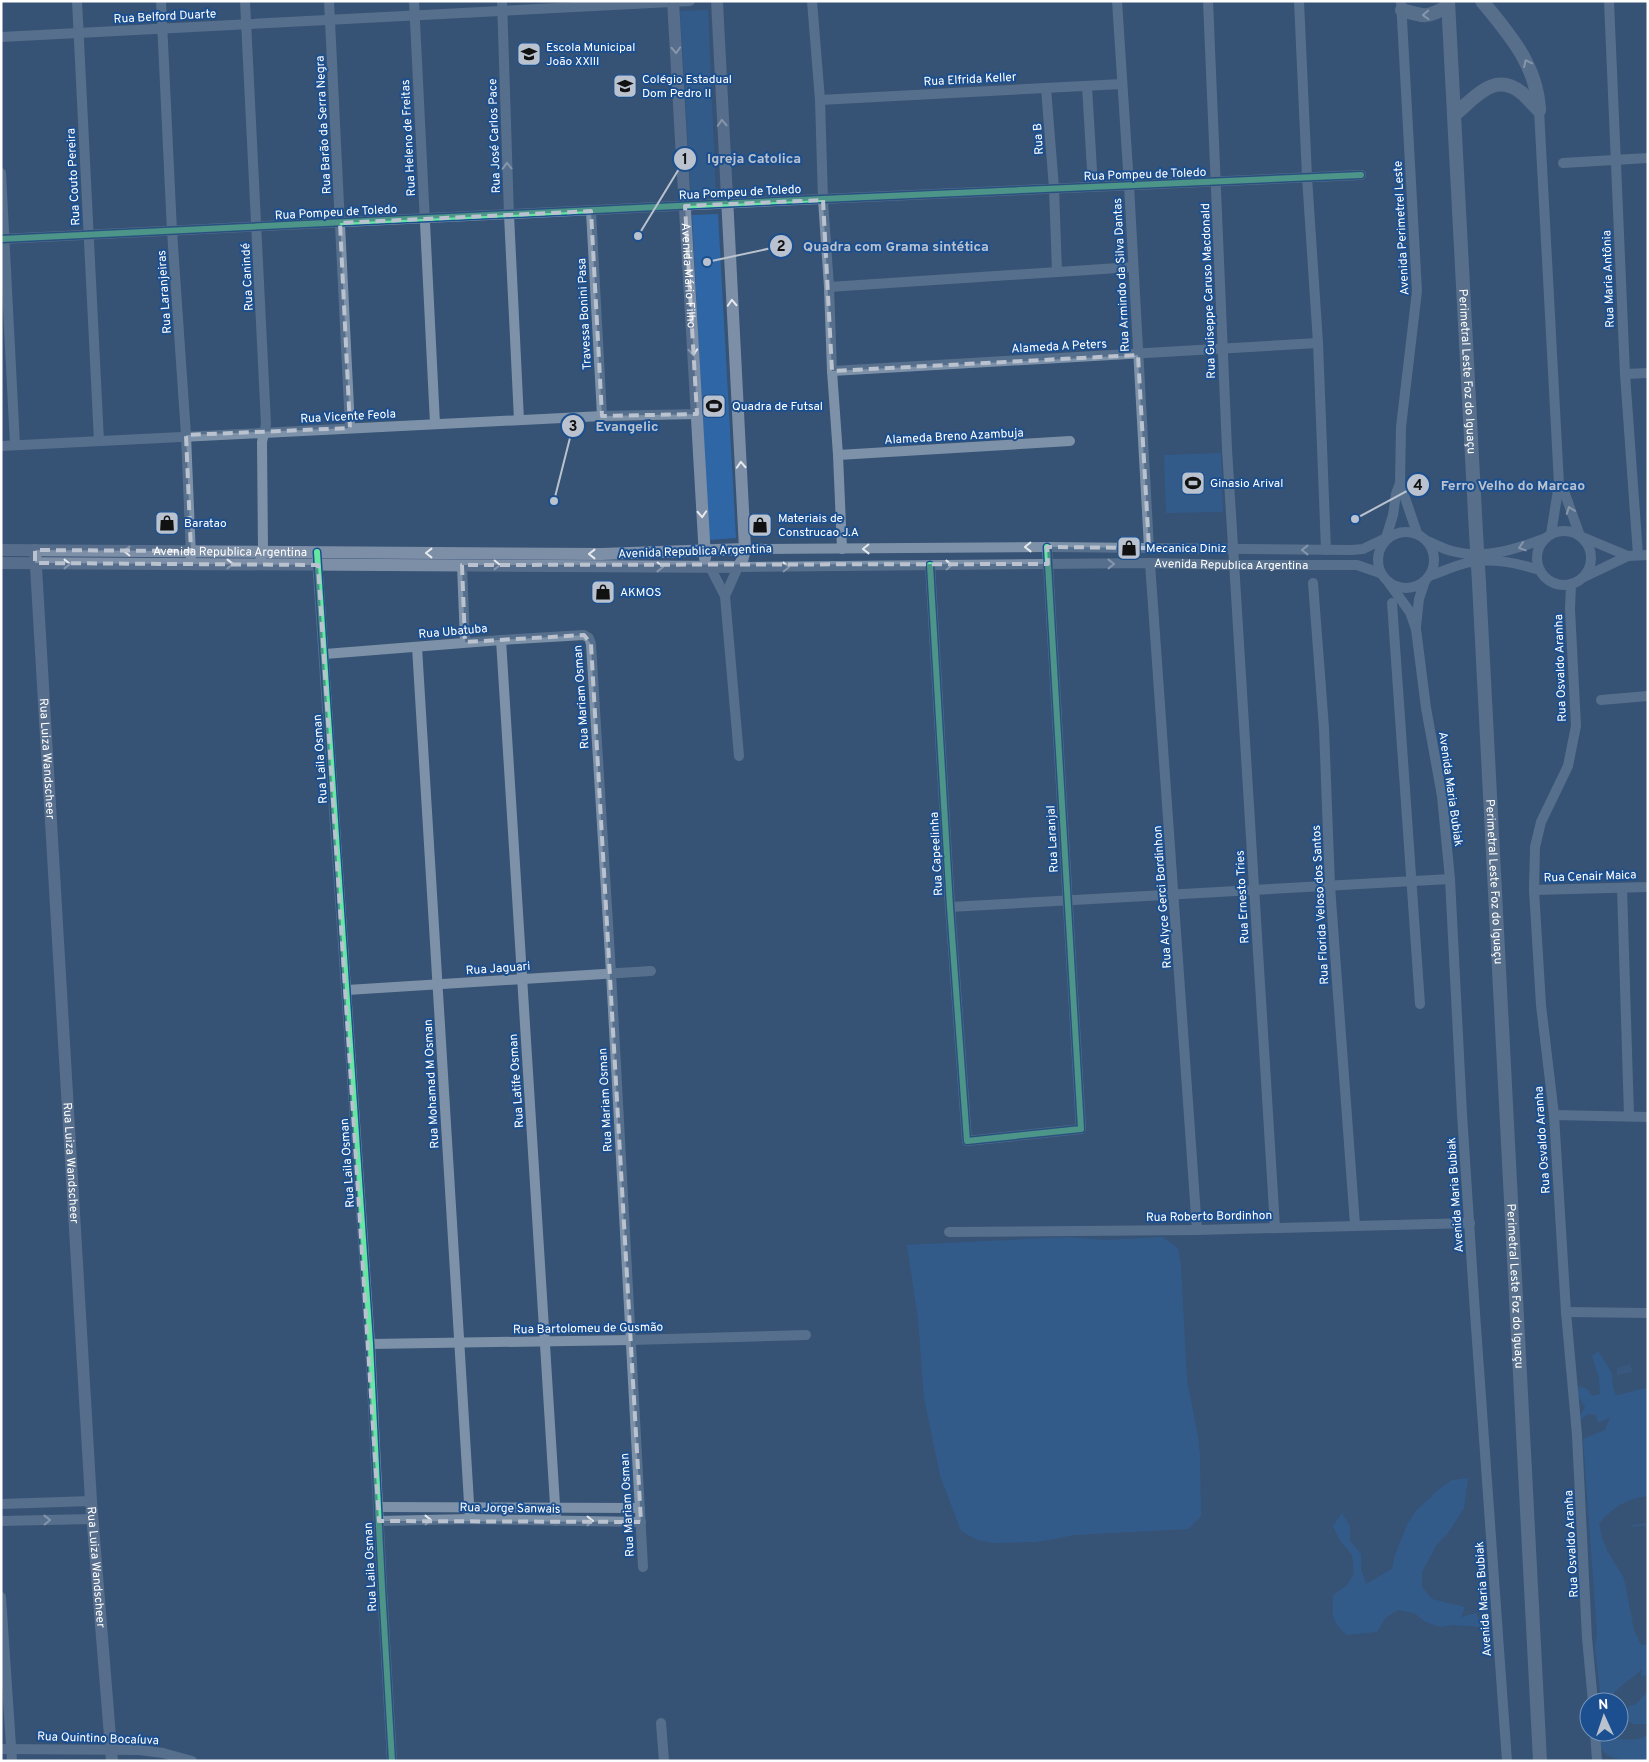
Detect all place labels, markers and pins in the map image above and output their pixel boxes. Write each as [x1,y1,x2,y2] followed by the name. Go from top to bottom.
[546,40,635,70] place label: Escola Municipal João XXIII
[516,41,542,67] school or university icon: Escola Municipal João XXIII
[642,72,732,102] place label: Colégio Estadual Dom Pedro II
[612,73,638,99] school or university icon: Colégio Estadual Dom Pedro II
[672,144,811,173] callout: Igreja Catolica
[768,231,999,260] callout: Quadra com Grama sintética
[701,393,727,419] sports icon: Quadra de Futsal
[732,399,823,415] place label: Quadra de Futsal
[560,411,668,440] callout: Evangelic
[1180,470,1206,496] sports icon: Ginasio Arival
[1405,470,1595,499] callout: Ferro Velho do Marcao
[1210,476,1283,492] place label: Ginasio Arival
[154,510,180,536] shop icon: Baratao
[778,511,859,541] place label: Materiais de Construcao J.A
[747,512,773,538] shop icon: Materiais de Construcao J.A
[184,516,227,532] place label: Baratao
[1116,535,1142,561] shop icon: Mecanica Diniz
[1146,541,1227,557] place label: Mecanica Diniz
[590,579,616,605] shop icon: AKMOS
[620,585,661,601] place label: AKMOS

